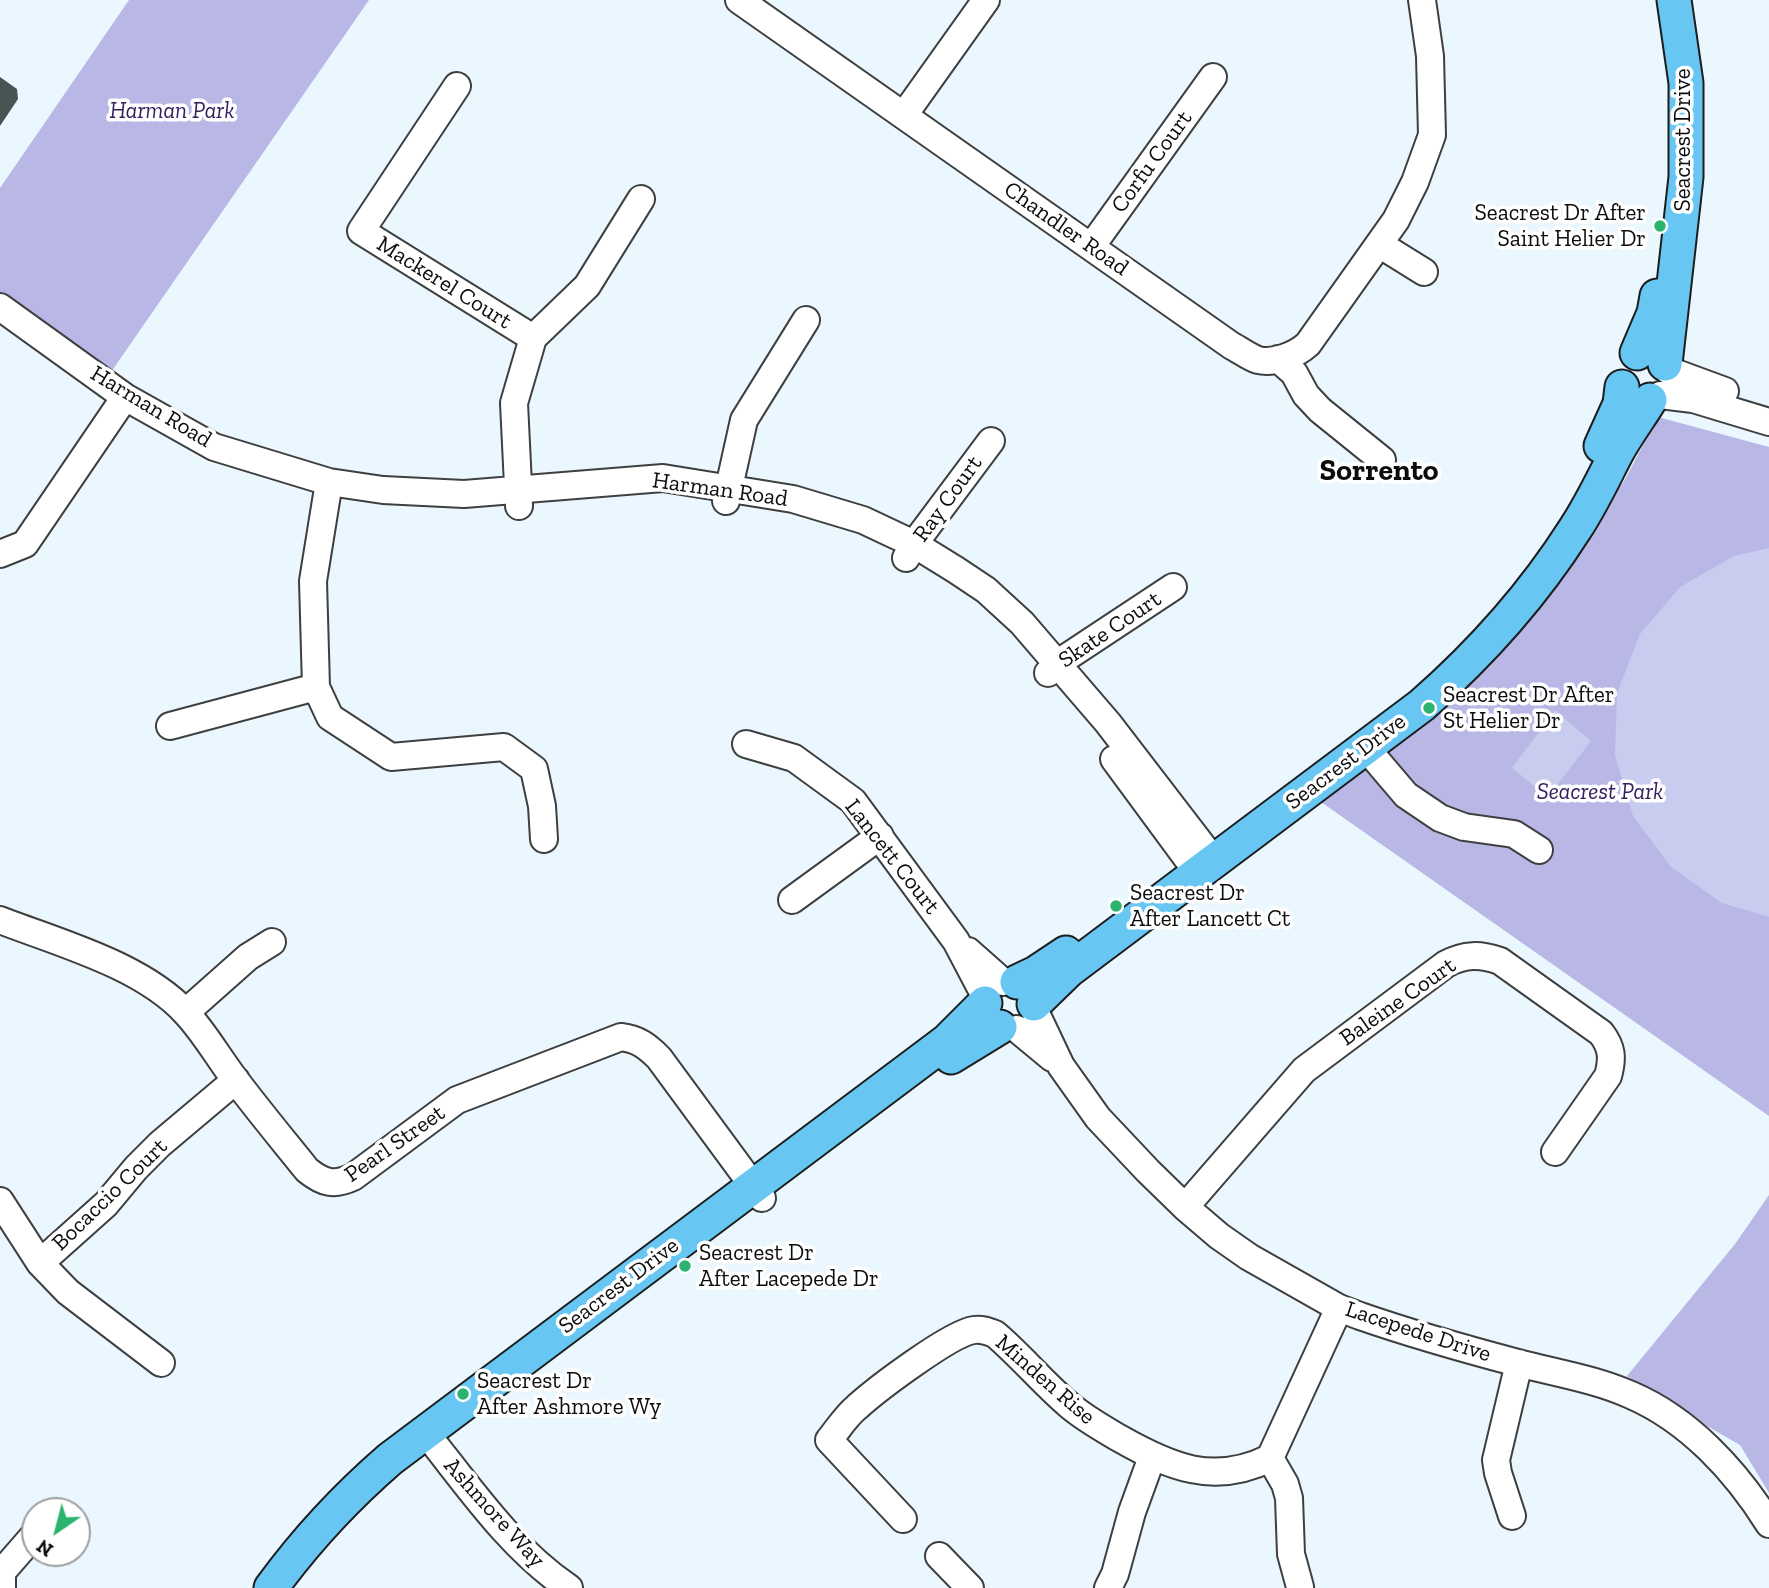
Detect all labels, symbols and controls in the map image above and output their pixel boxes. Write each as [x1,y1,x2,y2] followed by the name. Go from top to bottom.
[1669,68,1697,212] street label: Seacrest Drive
[110,97,234,125] park label: Harman Park
[1106,106,1198,218] street label: Corfu Court
[998,176,1134,282] street label: Chandler Road
[1475,199,1646,253] place label: Seacrest Dr After Saint Helier Dr
[1652,218,1668,234] marker: Seacrest Dr After Saint Helier Dr
[372,231,516,335] street label: Mackerel Court
[85,360,217,454] street label: Harman Road
[908,451,988,547] street label: Ray Court
[1320,453,1438,489] district label: Sorrento
[650,467,790,513] street label: Harman Road
[1054,586,1166,674] street label: Skate Court
[1443,681,1614,735] place label: Seacrest Dr After St Helier Dr
[1421,700,1437,716] marker: Seacrest Dr After St Helier Dr
[1280,708,1412,816] street label: Seacrest Drive
[1537,778,1663,806] park label: Seacrest Park
[839,794,945,920] street label: Lancett Court
[1130,879,1290,933] place label: Seacrest Dr After Lancett Ct
[1108,898,1124,914] marker: Seacrest Dr After Lancett Ct
[1335,952,1461,1052] street label: Baleine Court
[340,1099,450,1189] street label: Pearl Street
[47,1133,173,1257] street label: Bocaccio Court
[553,1232,685,1340] street label: Seacrest Drive
[699,1239,879,1293] place label: Seacrest Dr After Lacepede Dr
[677,1258,693,1274] marker: Seacrest Dr After Lacepede Dr
[1342,1295,1494,1369] street label: Lacepede Drive
[989,1329,1101,1431] street label: Minden Rise
[477,1367,661,1421] place label: Seacrest Dr After Ashmore Wy
[455,1386,471,1402] marker: Seacrest Dr After Ashmore Wy
[438,1452,550,1574] street label: Ashmore Way
[21,1497,91,1567] north arrow
[32,1534,57,1562] text: N

